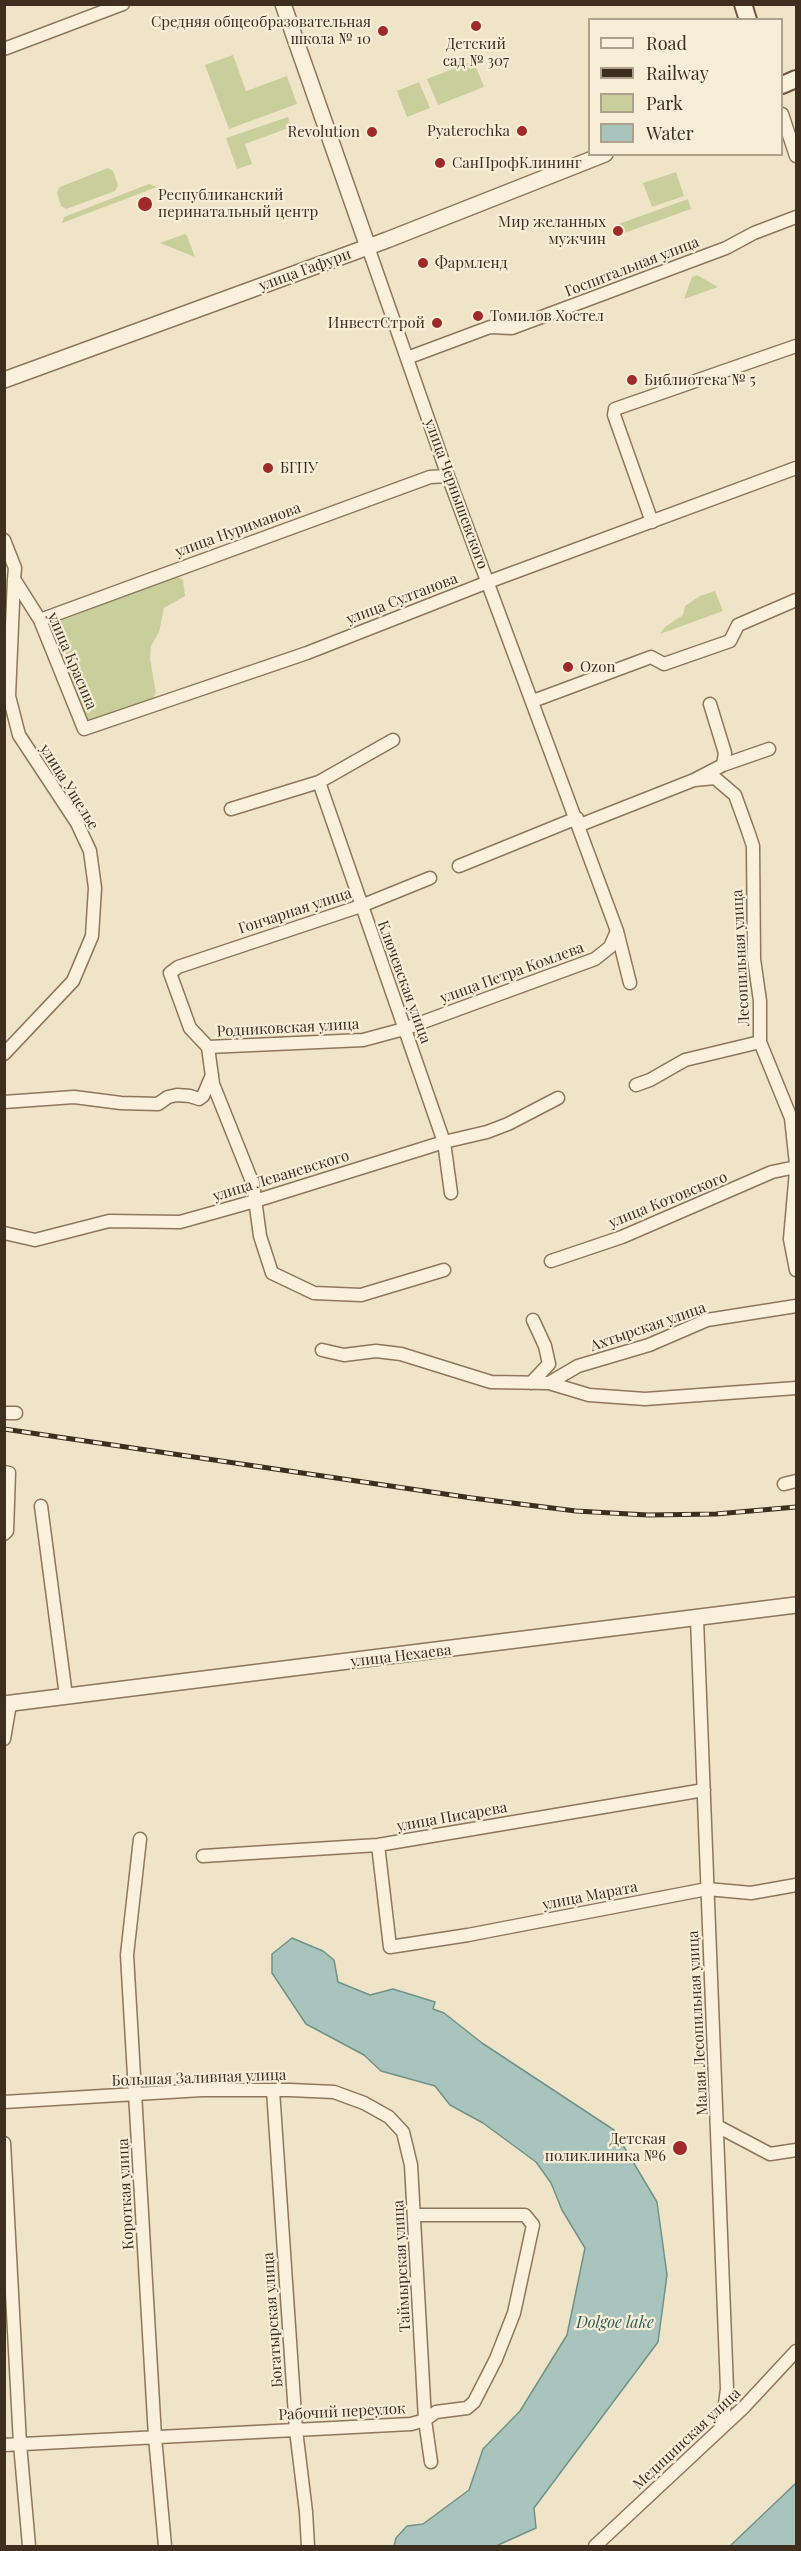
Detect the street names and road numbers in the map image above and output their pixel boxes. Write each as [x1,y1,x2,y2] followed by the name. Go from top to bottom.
[562,233,702,301] street label: Госпитальная улица
[256,245,354,295] street label: улица Гафури
[420,416,492,572] street label: улица Чернышевского
[173,499,303,561] street label: улица Нуриманова
[344,569,460,629] street label: улица Султанова
[43,610,101,712] street label: улица Красина
[36,741,102,833] street label: улица Ущелье
[236,884,354,938] street label: Гончарная улица
[728,889,754,1027] street label: Лесопильная улица
[373,918,435,1046] street label: Ключевская улица
[438,939,586,1007] street label: улица Петра Комлева
[216,1015,360,1041] street label: Родниковская улица
[211,1147,351,1205] street label: улица Леваневского
[606,1168,730,1232] street label: улица Котовского
[588,1299,708,1355] street label: Ахтырская улица
[350,1641,452,1671] street label: улица Нехаева
[395,1798,509,1836] street label: улица Писарева
[541,1878,639,1914] street label: улица Марата
[684,1930,712,2116] street label: Малая Лесопильная улица
[111,2066,287,2090] street label: Большая Заливная улица
[114,2138,138,2250] street label: Короткая улица
[390,2199,414,2333] street label: Таймырская улица
[259,2252,287,2388] street label: Богатырская улица
[629,2385,745,2493] street label: Медицинская улица
[278,2400,406,2424] street label: Рабочий переулок

